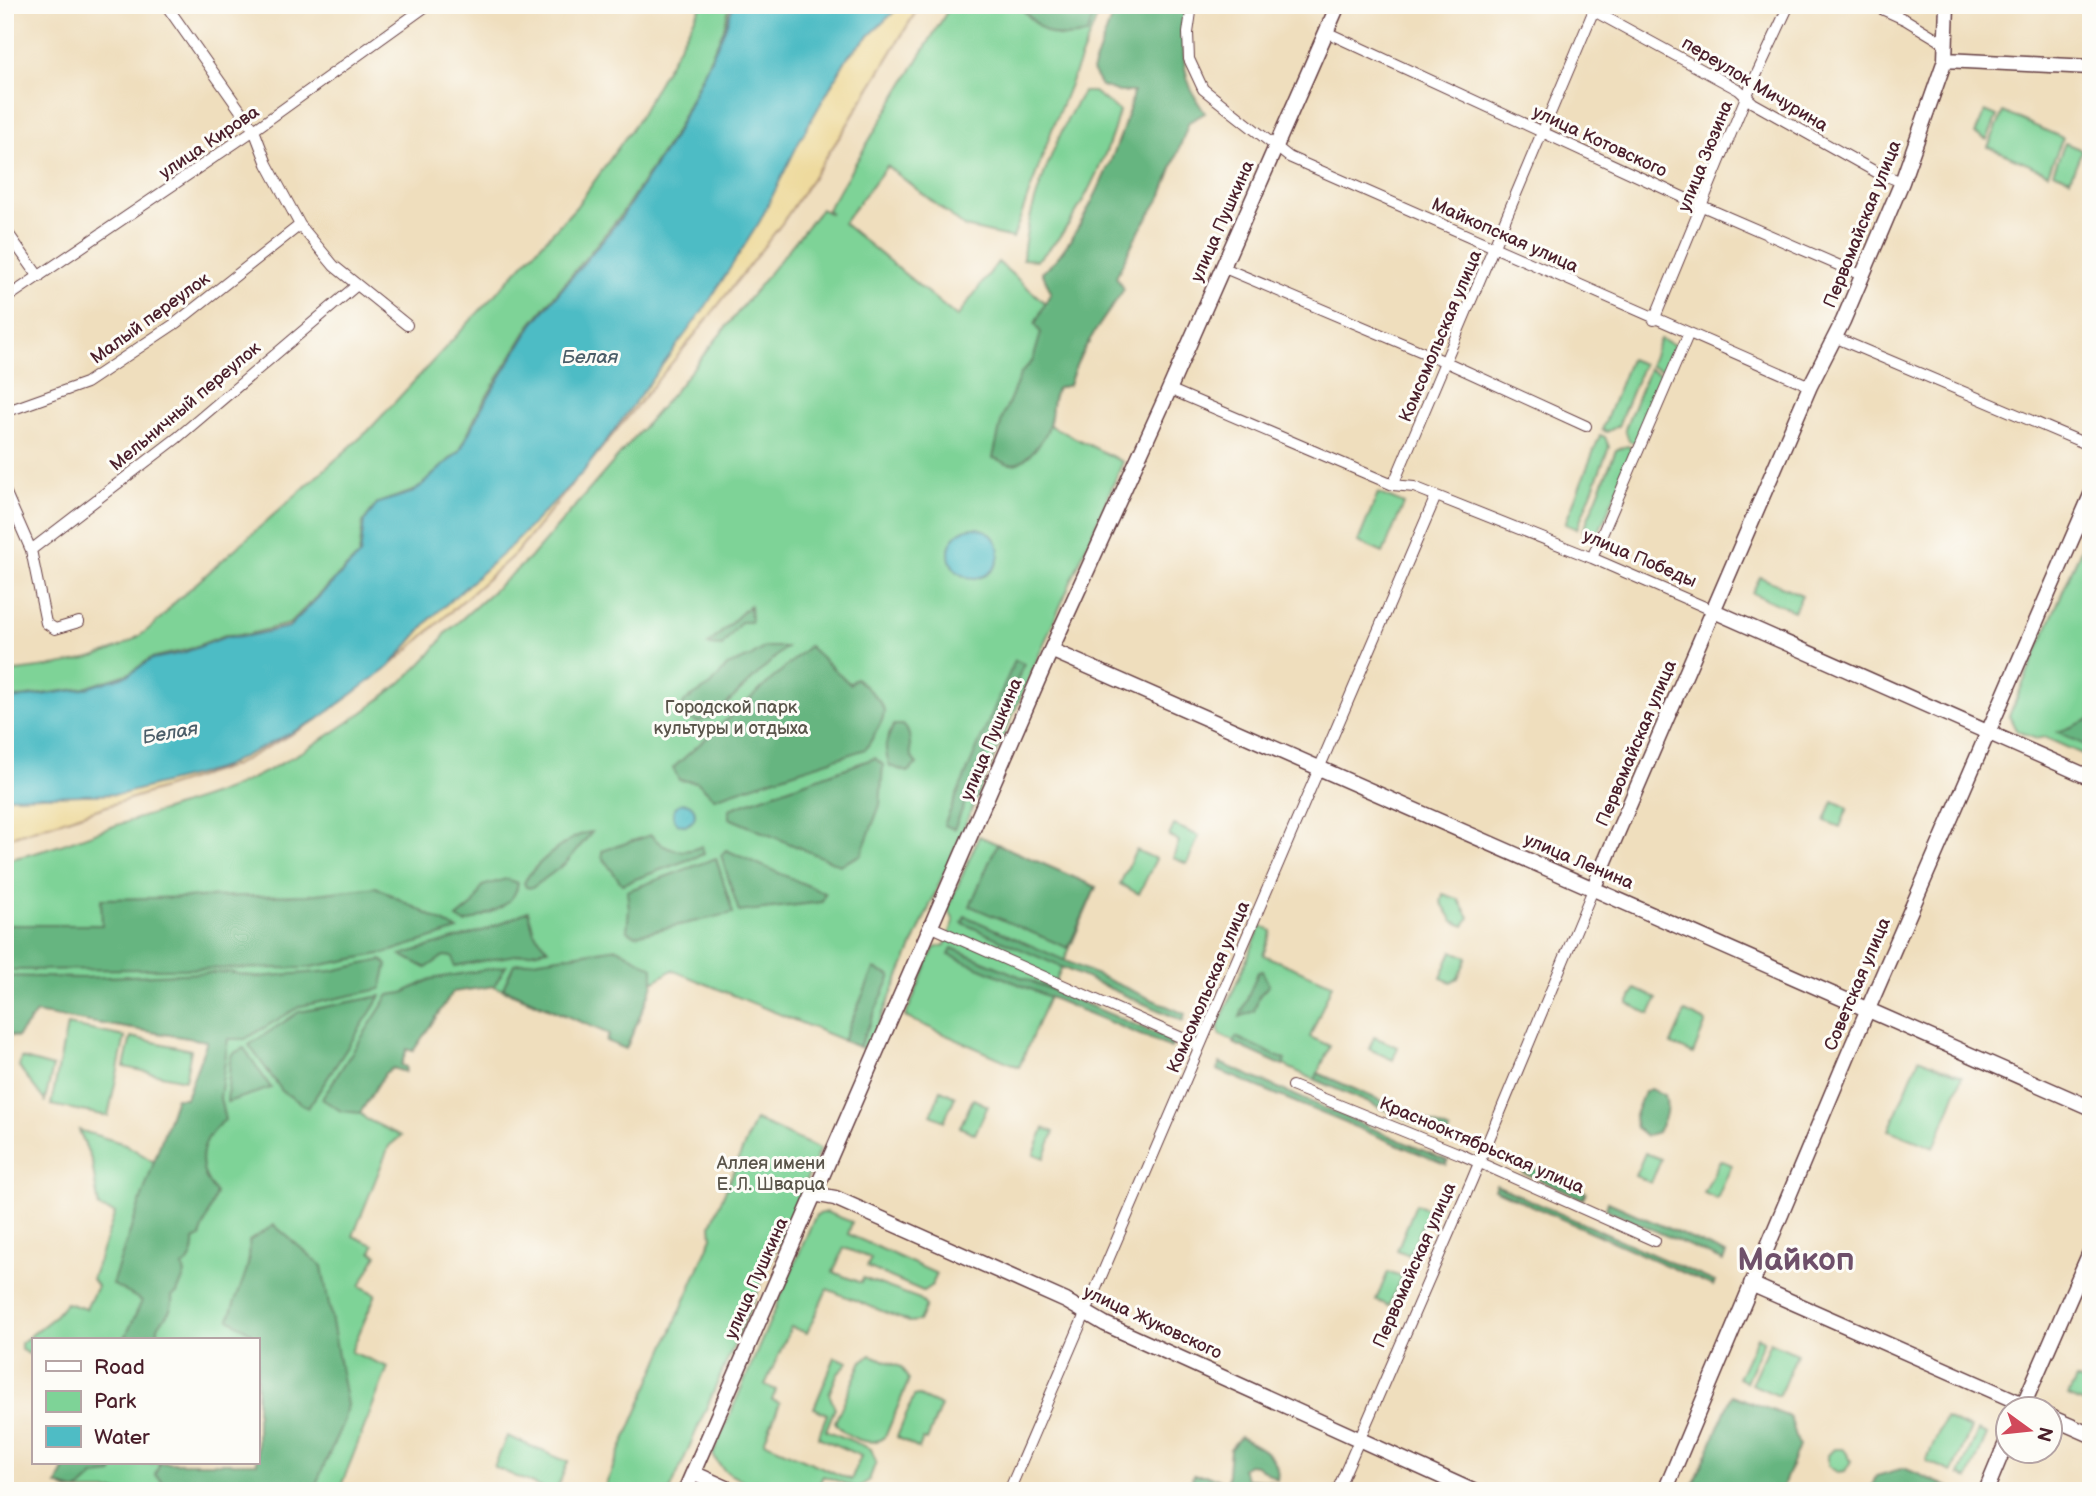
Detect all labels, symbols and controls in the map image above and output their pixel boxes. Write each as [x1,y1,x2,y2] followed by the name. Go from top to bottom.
[1678,32,1832,137] street label: переулок Мичурина
[1674,97,1737,215] street label: улица Зюзина
[155,101,264,184] street label: улица Кирова
[1529,101,1670,182] street label: улица Котовского
[1819,137,1906,311] street label: Первомайская улица
[1186,157,1259,285] street label: улица Пушкина
[1428,194,1582,277] street label: Майкопская улица
[1395,247,1486,425] street label: Комсомольская улица
[87,268,214,369] street label: Малый переулок
[106,337,265,476] street label: Мельничный переулок
[562,346,619,369] water label: Белая
[1580,525,1700,592] street label: улица Победы
[1592,657,1681,830] street label: Первомайская улица
[956,675,1027,803] street label: улица Пушкина
[654,697,809,739] park label: Городской парк культуры и отдыха
[141,717,200,750] water label: Белая
[1521,829,1637,894] street label: улица Ленина
[1163,898,1254,1076] street label: Комсомольская улица
[1820,914,1895,1054] street label: Советская улица
[1376,1093,1588,1198] street label: Краснооктябрьская улица
[716,1153,826,1195] park label: Аллея имени Е. Л. Шварца
[1369,1179,1461,1351] street label: Первомайская улица
[720,1214,793,1342] street label: улица Пушкина
[1737,1241,1855,1280] district label: Майкоп
[1080,1281,1225,1364] street label: улица Жуковского
[32,1338,259,1464] legend
[94,1355,145,1380] text: Road
[94,1389,137,1414] text: Park
[1994,1394,2064,1464] north arrow
[2031,1424,2057,1444] text: N
[94,1425,150,1450] text: Water

